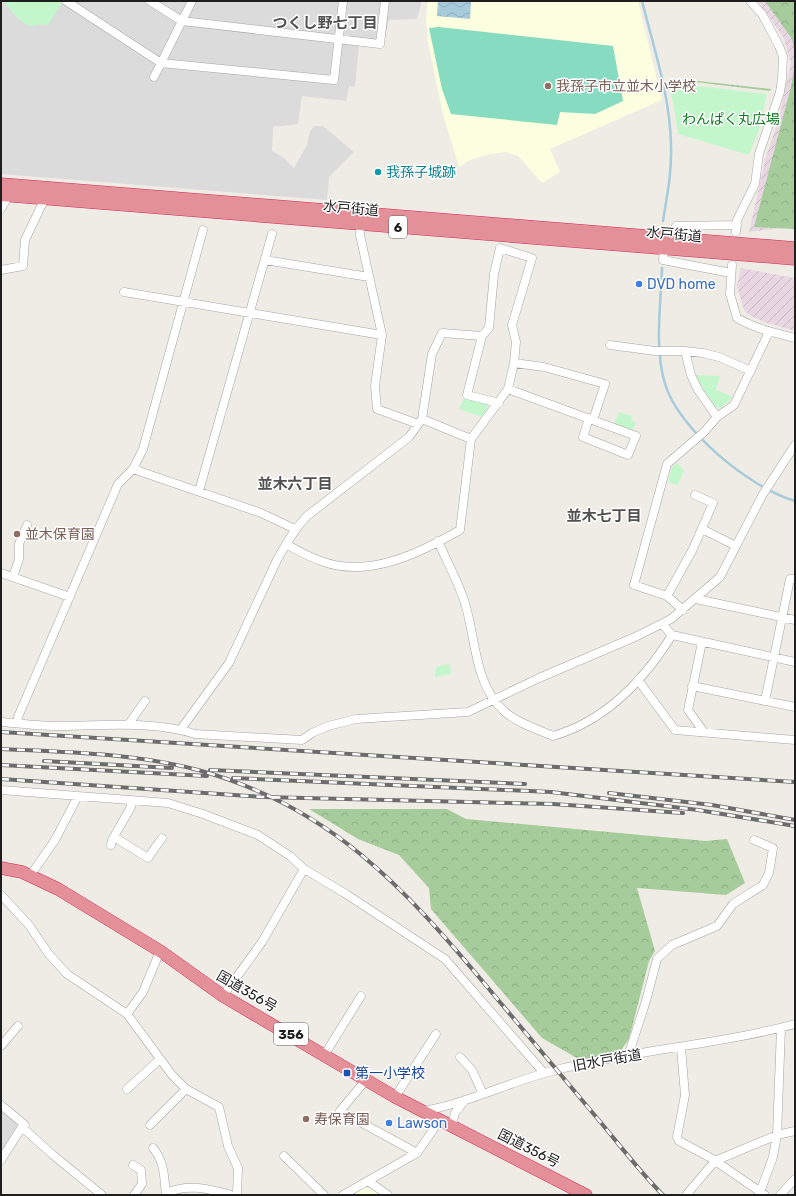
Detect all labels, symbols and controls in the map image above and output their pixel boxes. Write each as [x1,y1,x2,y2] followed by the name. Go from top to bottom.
[272,14,378,32] district label: つくし野七丁目
[556,78,696,95] place label: 我孫子市立並木小学校
[543,81,553,91] marker: 我孫子市立並木小学校
[682,111,780,128] park label: わんぱく丸広場
[386,164,456,181] place label: 我孫子城跡
[373,167,383,177] marker: 我孫子城跡
[322,198,380,219] street label: 水戸街道
[389,216,407,238] road number: 6
[645,224,703,245] street label: 水戸街道
[647,276,716,293] place label: DVD home
[634,279,644,289] marker: DVD home
[257,475,333,493] district label: 並木六丁目
[566,507,642,525] district label: 並木七丁目
[25,526,95,543] place label: 並木保育園
[12,529,22,539] marker: 並木保育園
[213,967,280,1016] street label: 国道356号
[274,1023,308,1045] road number: 356
[571,1046,643,1075] street label: 旧水戸街道
[355,1065,425,1082] place label: 第一小学校
[342,1068,352,1078] marker: 第一小学校
[314,1111,370,1128] place label: 寿保育園
[301,1114,311,1124] marker: 寿保育園
[397,1115,447,1132] place label: Lawson
[384,1118,394,1128] marker: Lawson
[495,1126,563,1171] street label: 国道356号

